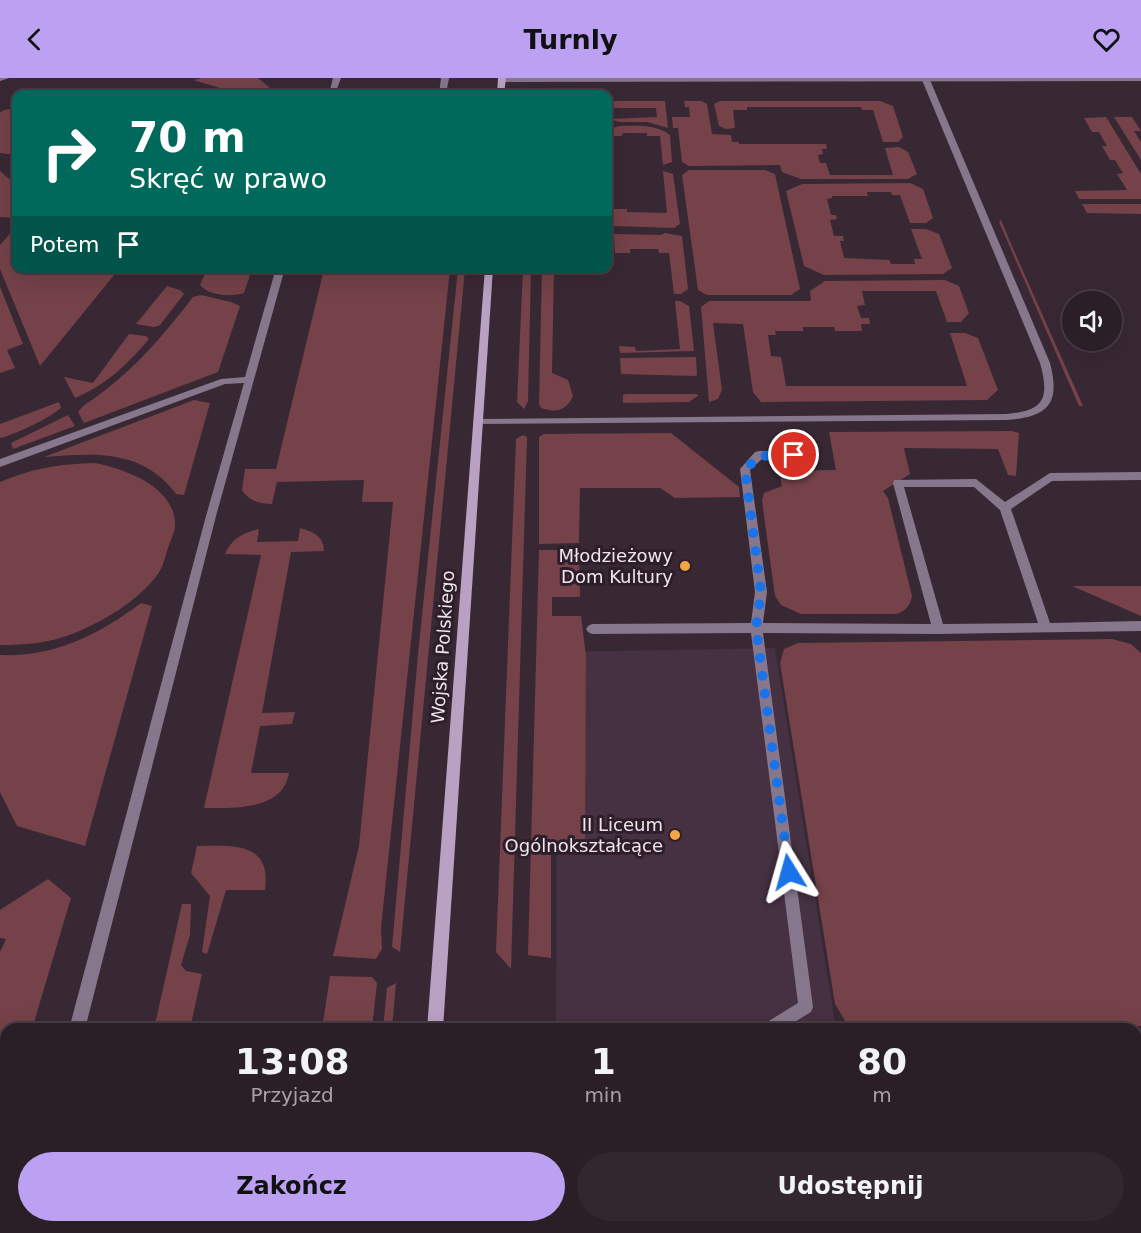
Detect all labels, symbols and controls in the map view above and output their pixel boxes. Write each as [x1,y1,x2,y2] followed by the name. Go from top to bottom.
[18,23,51,56] icon: back
[1090,23,1123,56] icon: heart
[523,24,618,55] text: Turnly
[129,113,246,162] text: 70 m
[30,114,108,192] icon: right
[129,163,327,194] text: Skręć w prawo
[112,228,145,261] icon: arrive
[30,232,100,257] text: Potem
[1062,291,1122,351] map controls
[1062,291,1122,351] button: sound
[768,429,819,480] pin
[777,438,810,471] icon: arrive
[559,545,673,587] place label: Młodzieżowy Dom Kultury
[678,559,692,573] marker: Młodzieżowy Dom Kultury
[427,570,458,724] street label: Wojska Polskiego
[505,814,663,856] place label: II Liceum Ogólnokształcące
[668,828,682,842] marker: II Liceum Ogólnokształcące
[757,840,821,904] position arrow
[235,1041,349,1082] text: 13:08
[591,1041,616,1082] text: 1
[857,1041,907,1082] text: 80
[251,1083,334,1107] text: Przyjazd
[584,1083,622,1107] text: min
[872,1083,892,1107] text: m
[18,1152,565,1221] button: Zakończ
[577,1152,1124,1221] button: Udostępnij

